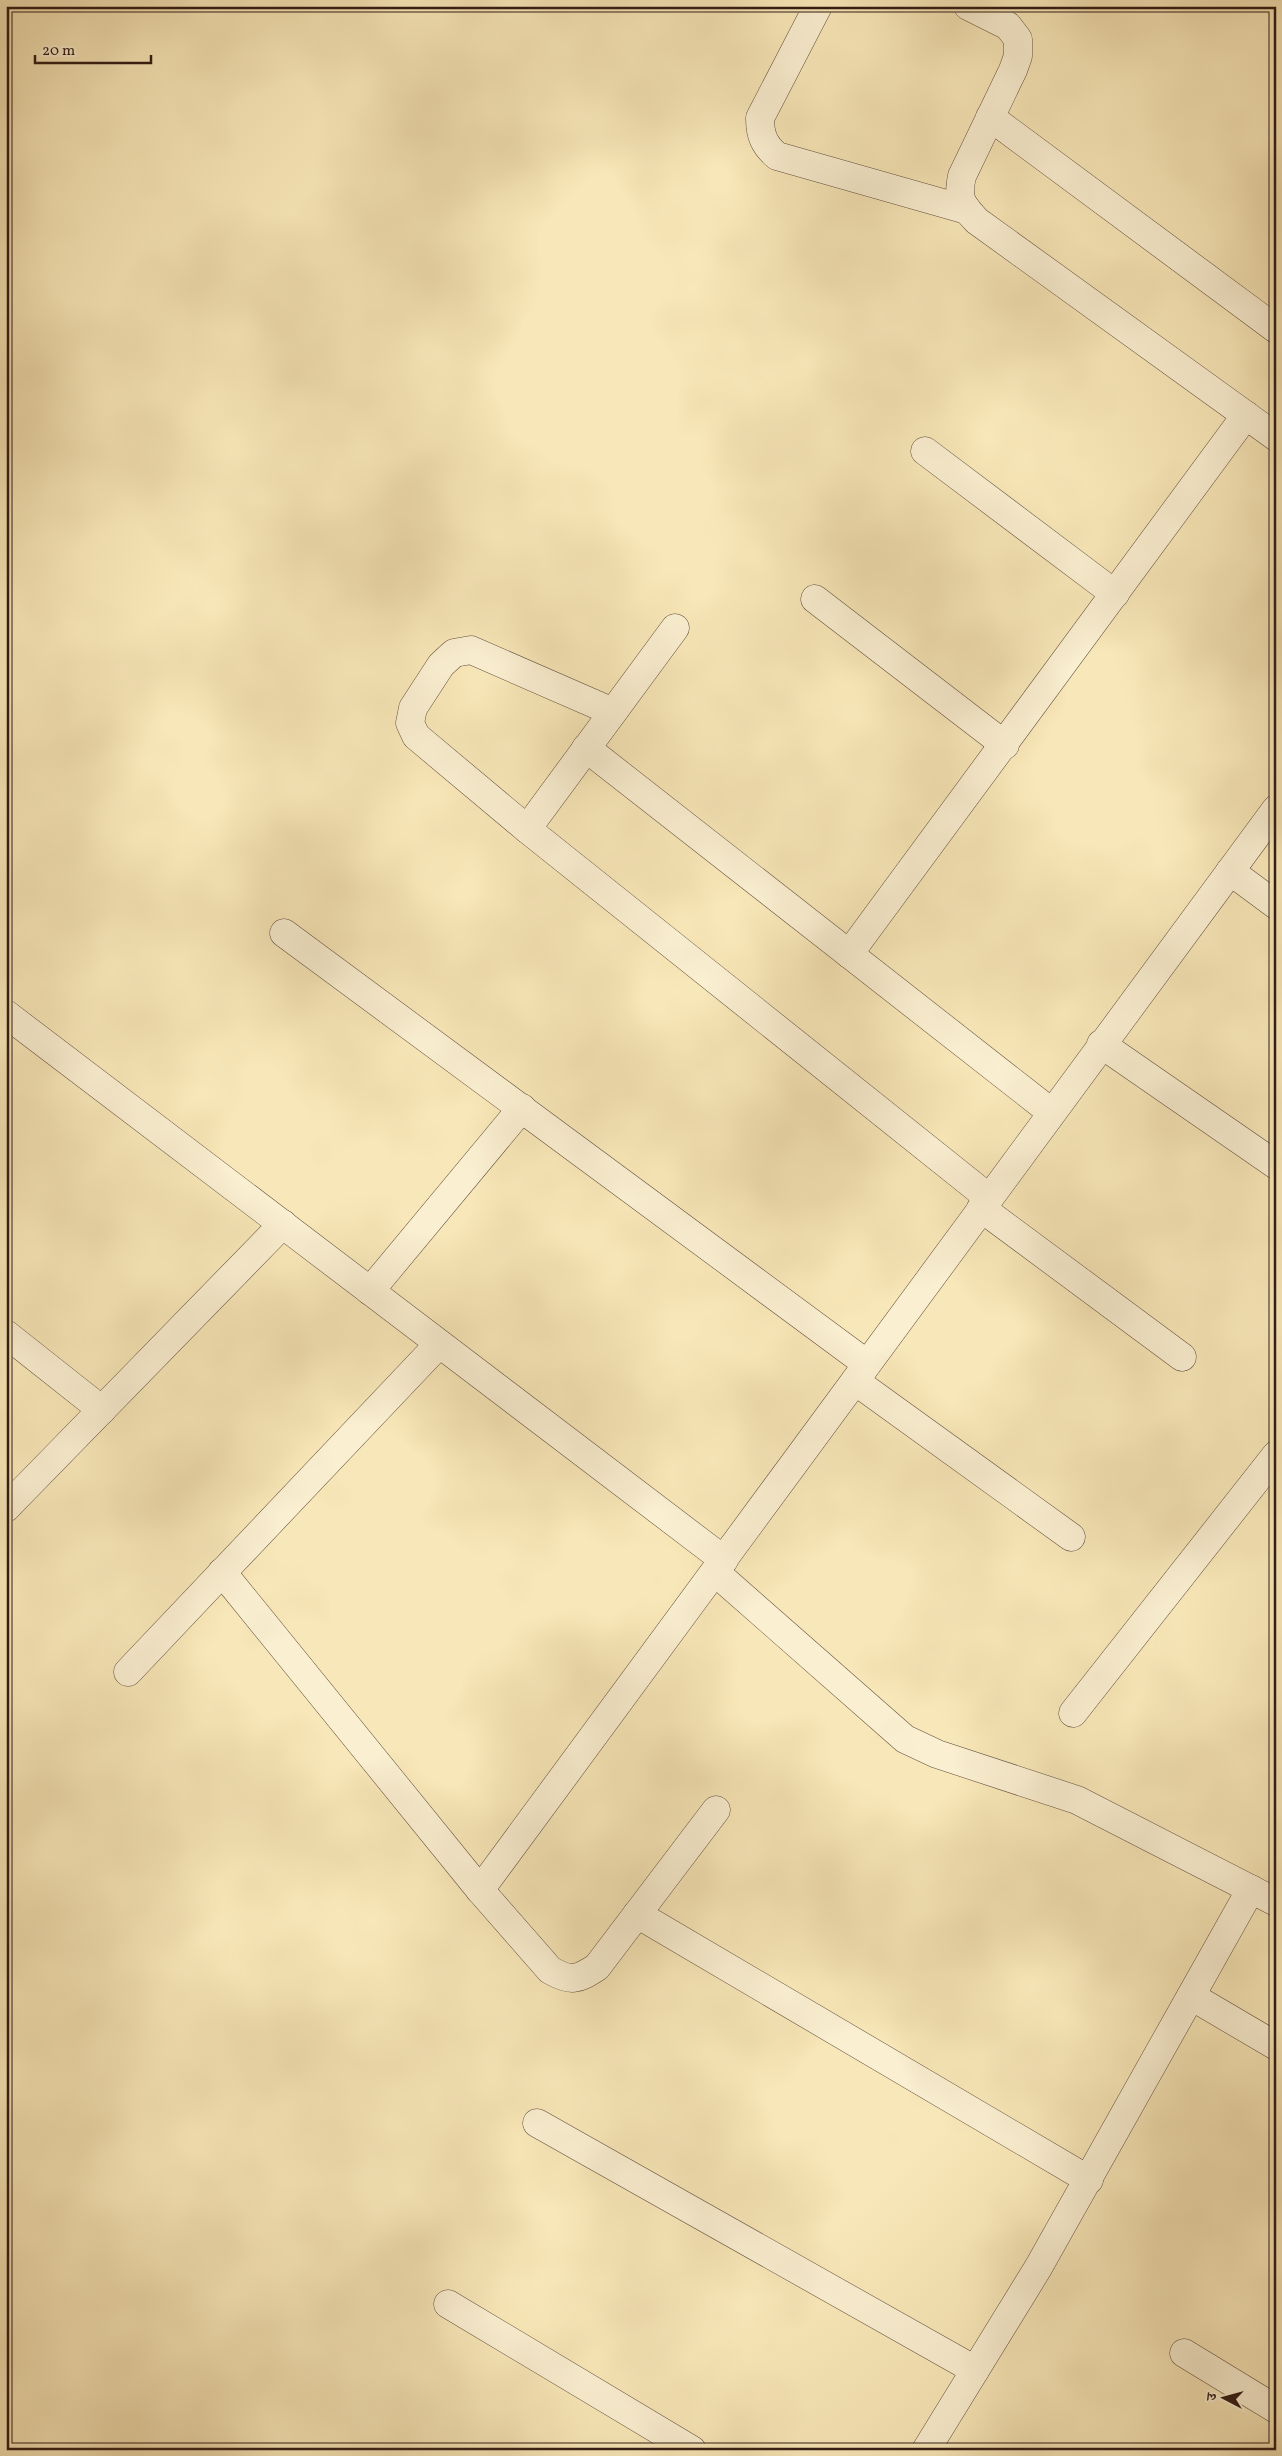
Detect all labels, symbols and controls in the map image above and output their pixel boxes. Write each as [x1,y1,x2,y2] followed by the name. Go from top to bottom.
[35,32,151,64] scale bar
[42,41,75,62] text: 20 m
[1200,2374,1250,2424] north arrow
[1203,2391,1222,2402] text: उ

